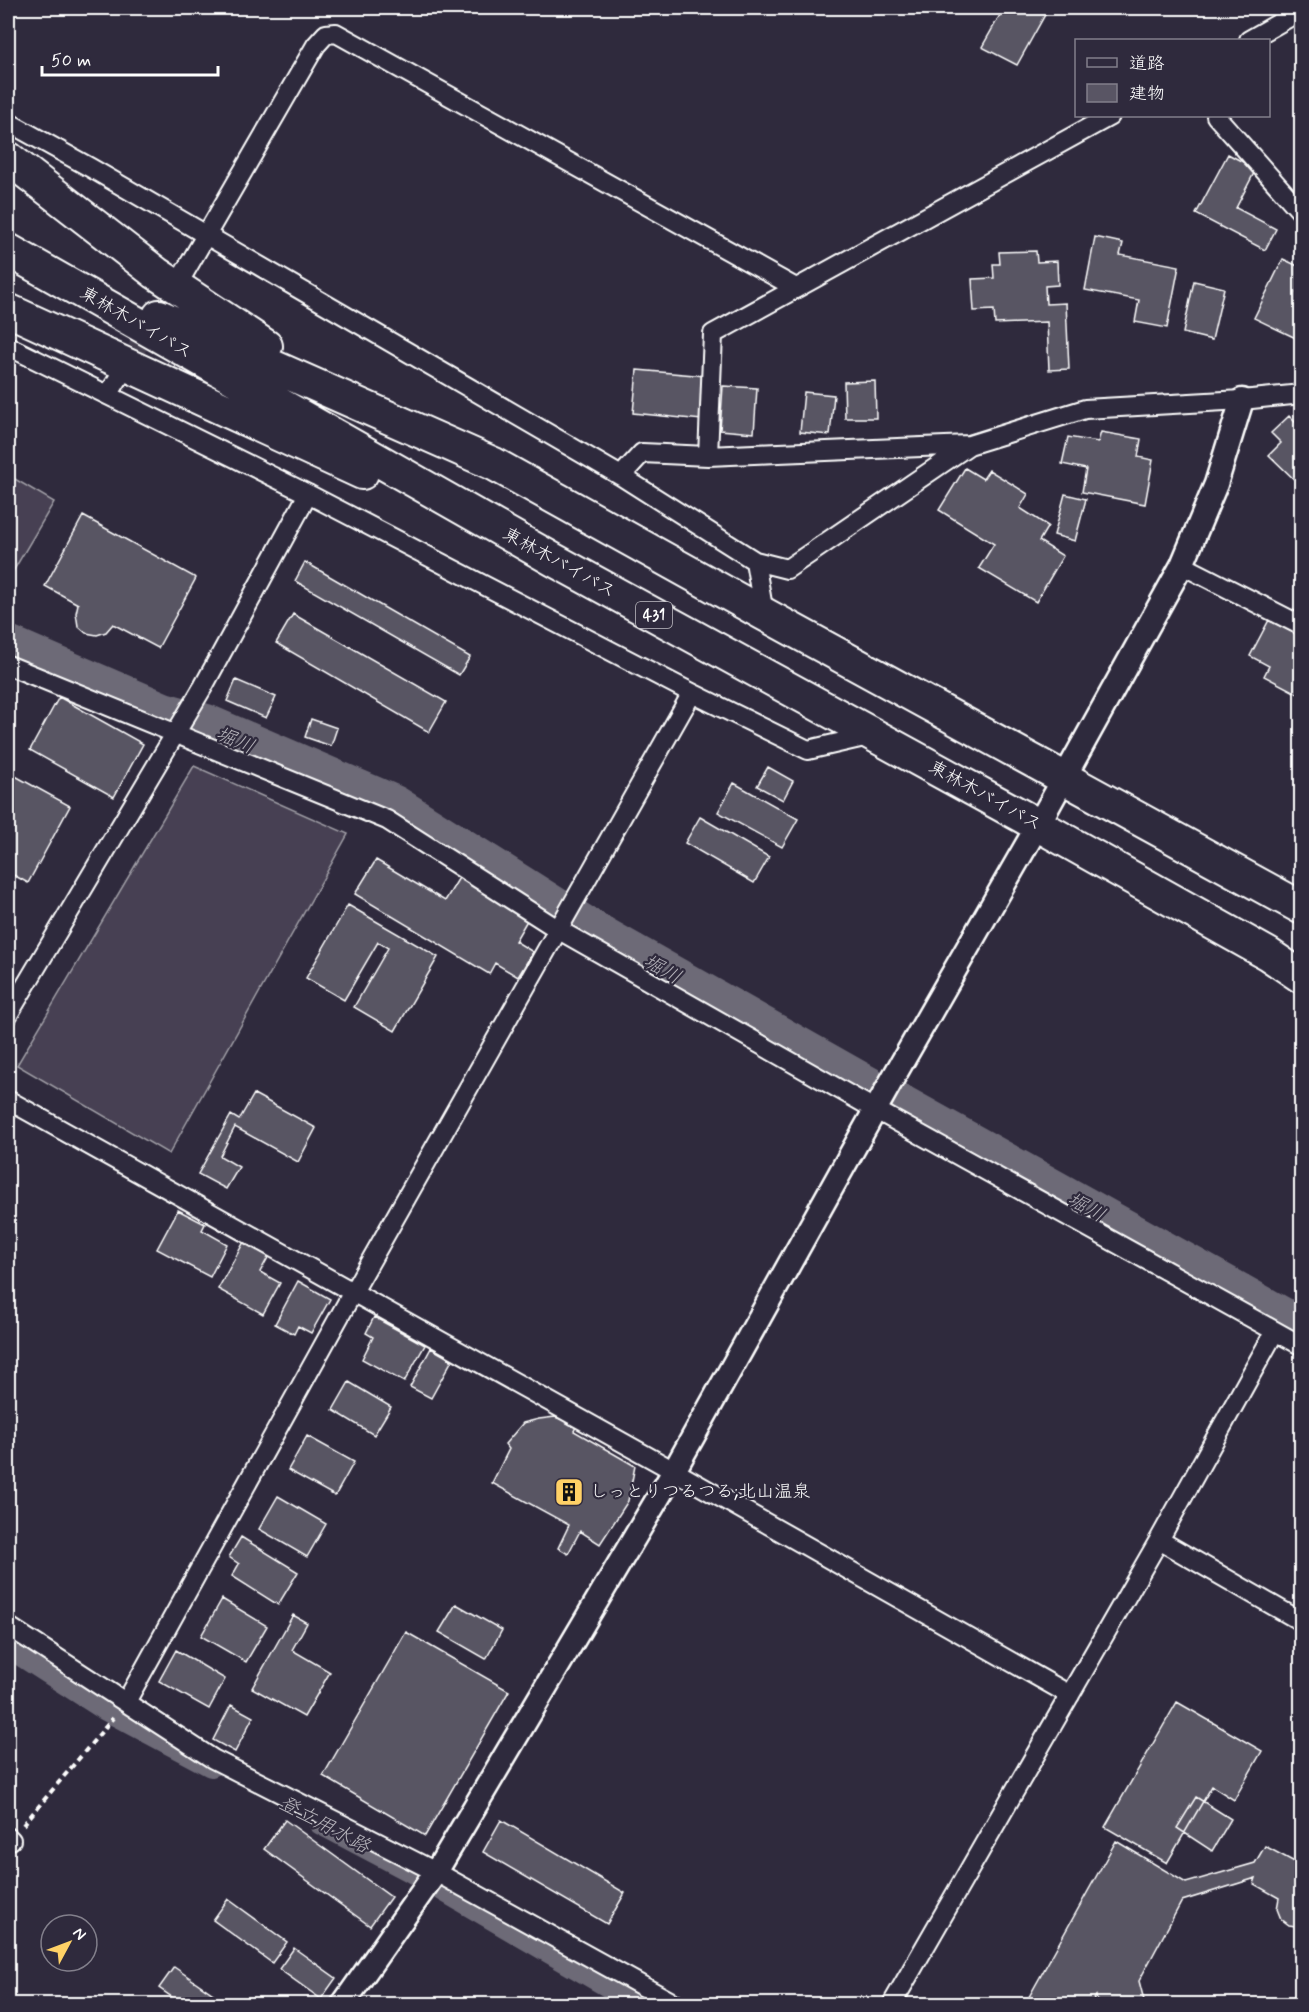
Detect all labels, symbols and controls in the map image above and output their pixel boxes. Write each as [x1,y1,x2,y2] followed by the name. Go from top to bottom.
[42,39,218,77] scale bar
[1075,39,1270,117] legend
[51,49,91,73] text: 50 m
[1129,52,1165,76] text: 道路
[1129,82,1165,106] text: 建物
[76,281,196,365] street label: 東林木バイパス
[498,522,620,604] street label: 東林木バイパス
[636,602,672,628] road number: 431
[211,721,259,761] water label: 堀川
[924,755,1046,837] street label: 東林木バイパス
[638,948,686,992] water label: 堀川
[1062,1186,1110,1230] water label: 堀川
[553,1476,585,1508] building icon: しっとりつるつる;北山温泉
[590,1480,810,1504] place label: しっとりつるつる;北山温泉
[274,1790,375,1861] water label: 登立用水路
[39,1913,99,1973] north arrow
[68,1923,91,1945] text: N

